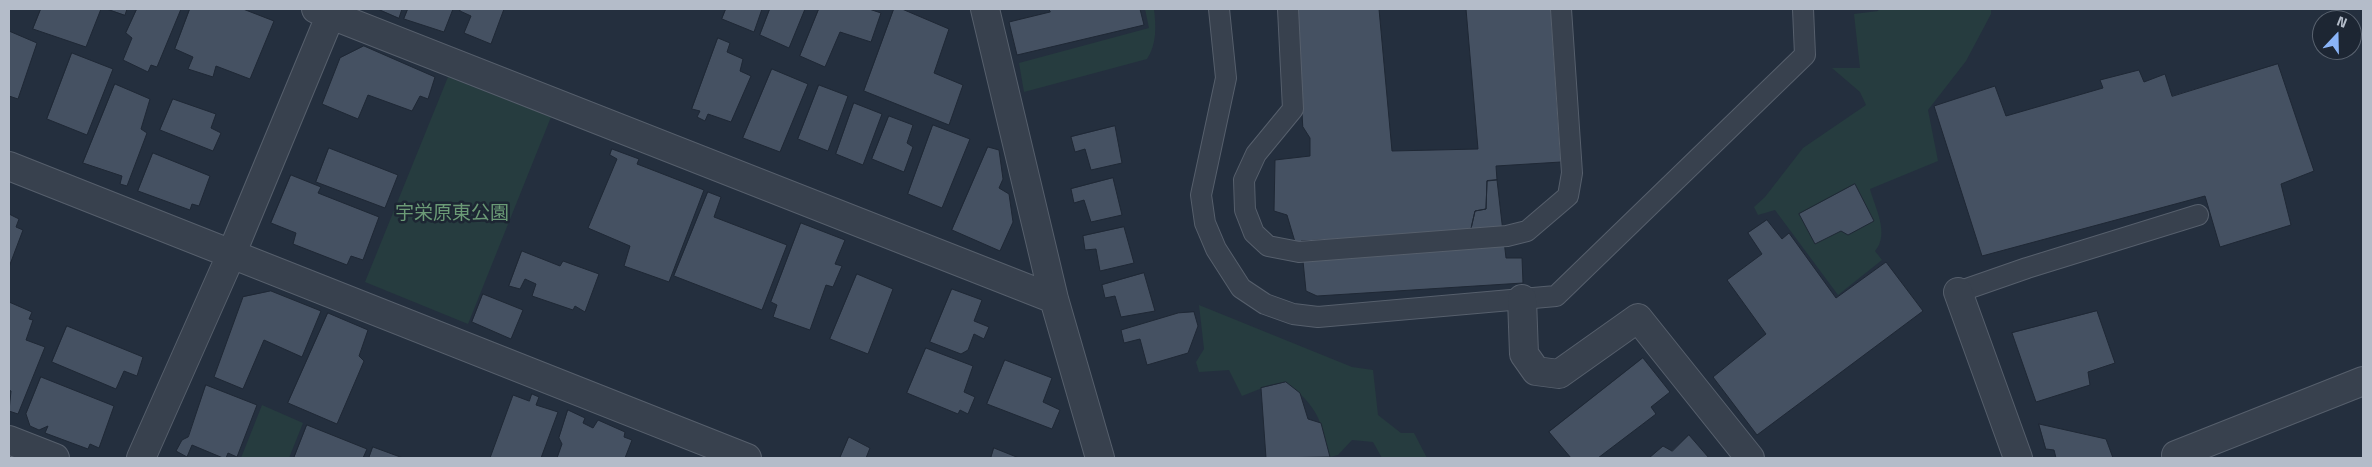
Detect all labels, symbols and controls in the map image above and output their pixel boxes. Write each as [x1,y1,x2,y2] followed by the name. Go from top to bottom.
[2312,10,2362,60] north arrow
[2334,10,2350,33] text: N
[395,203,509,225] park label: 宇栄原東公園

